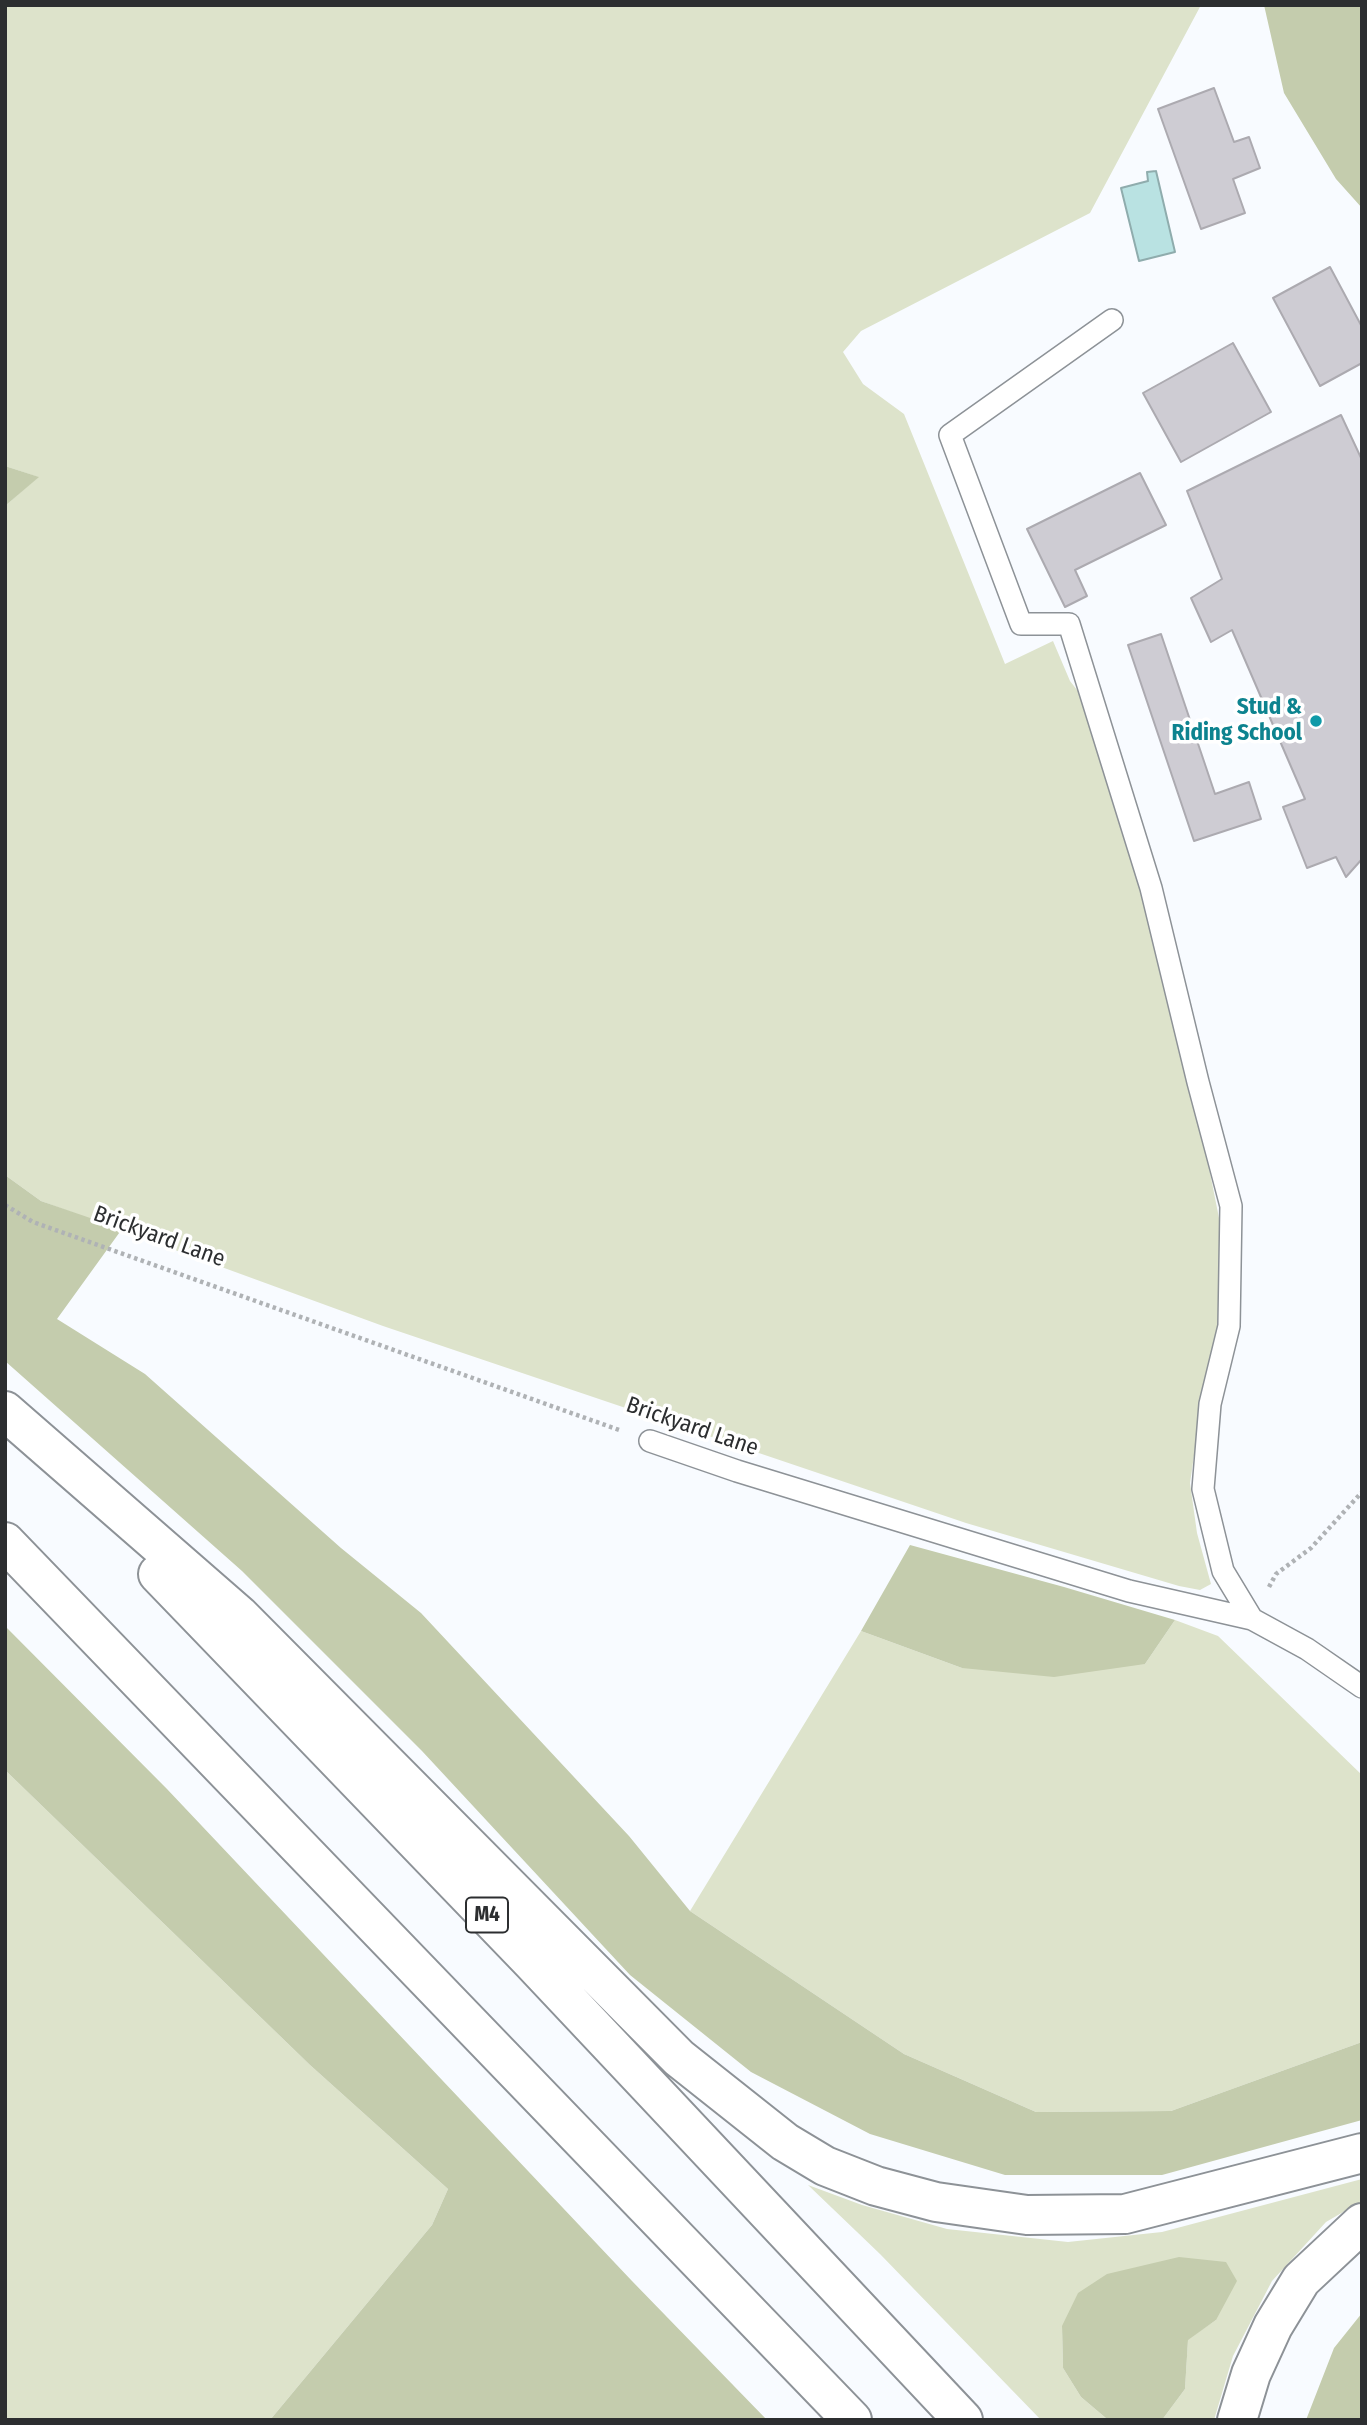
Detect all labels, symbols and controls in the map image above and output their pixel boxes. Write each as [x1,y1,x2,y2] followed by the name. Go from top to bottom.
[1171,694,1302,748] place label: Stud & Riding School
[1308,713,1324,729] marker: Stud & Riding School
[89,1200,229,1274] street label: Brickyard Lane
[622,1391,762,1463] street label: Brickyard Lane
[466,1898,508,1932] road number: M4

